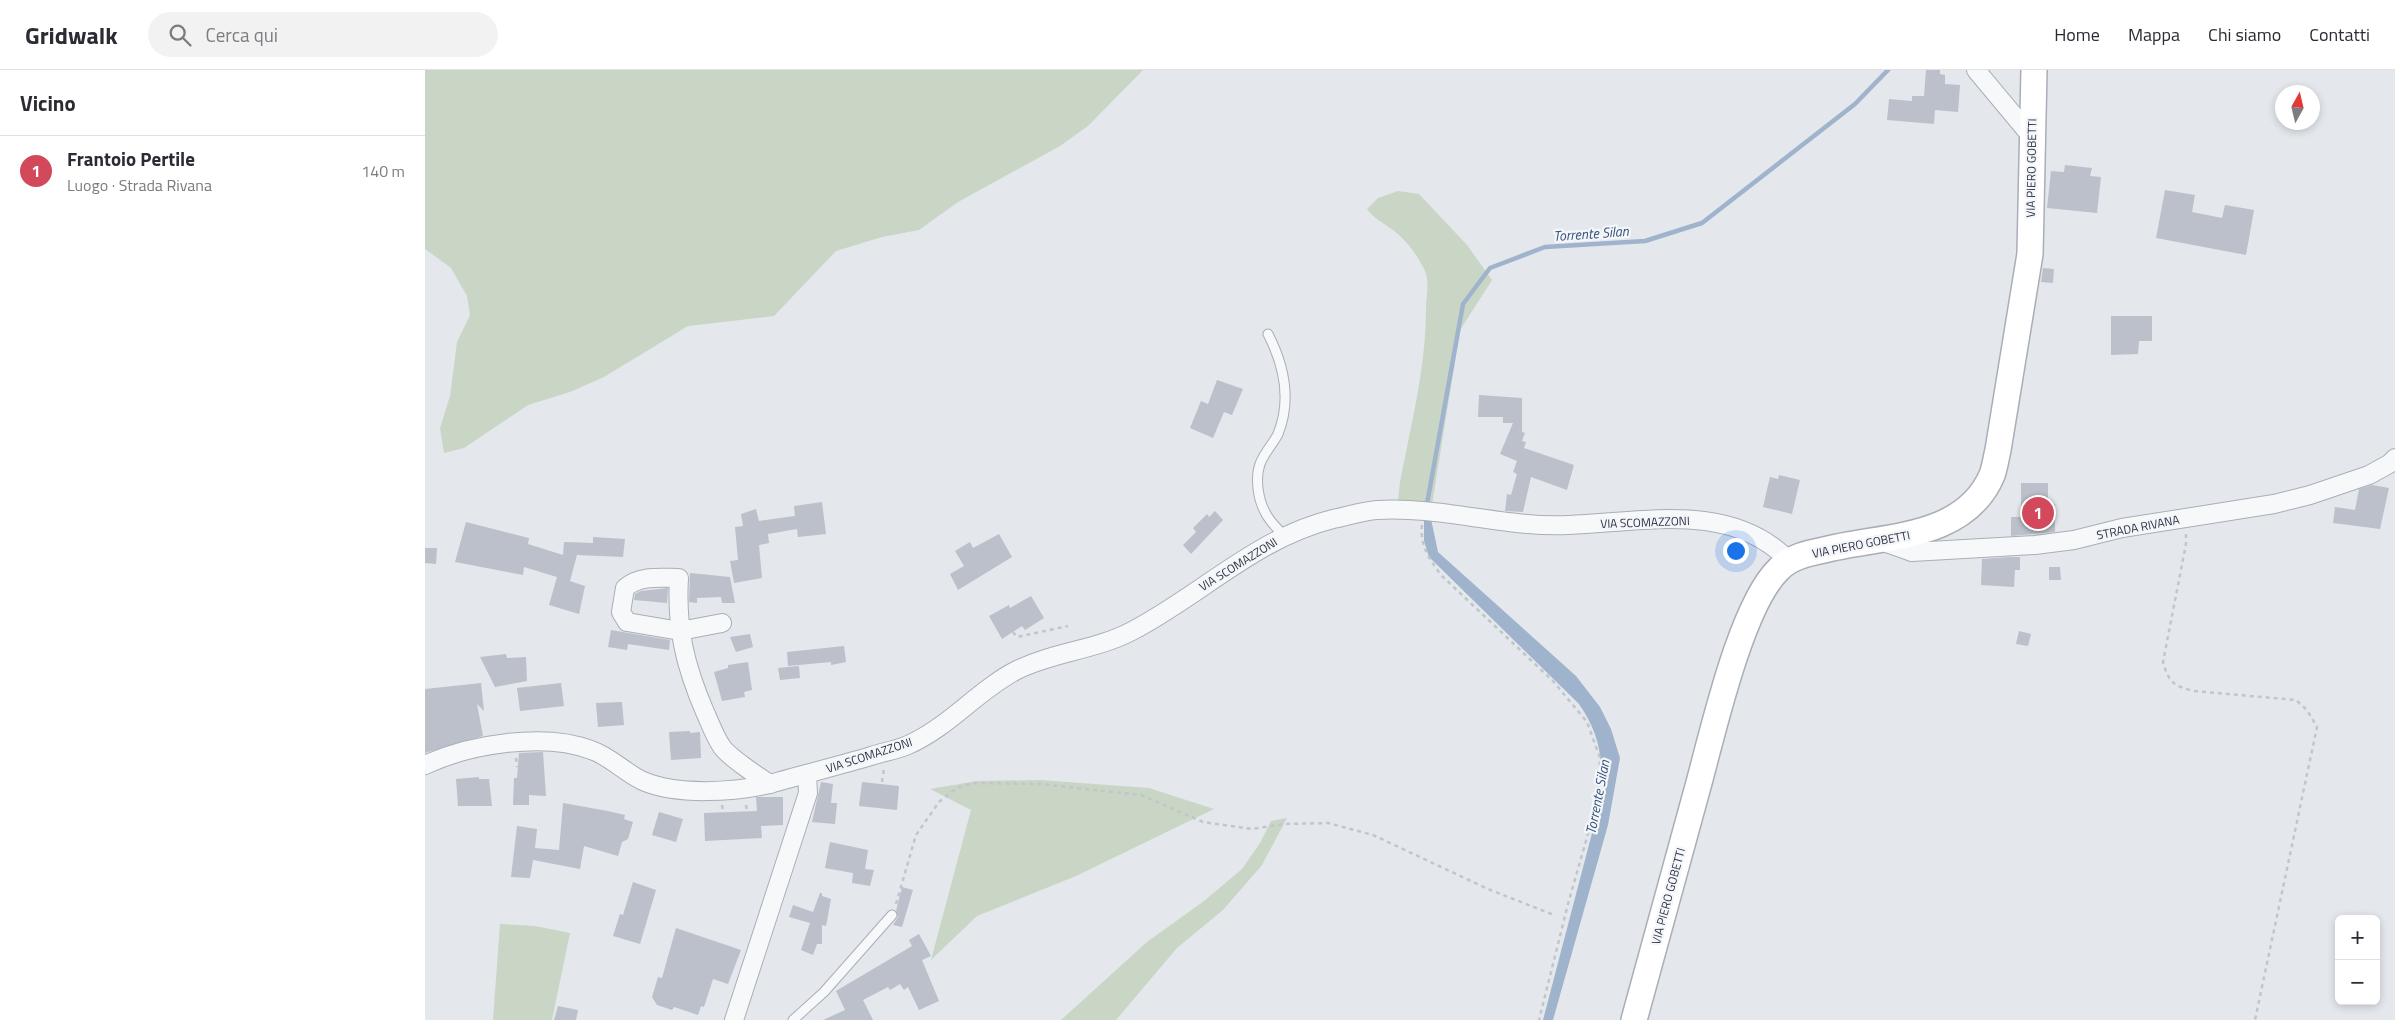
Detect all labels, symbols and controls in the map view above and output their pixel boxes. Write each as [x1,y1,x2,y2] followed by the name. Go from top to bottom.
[148,12,498,57] search box
[25,17,118,53] text: Gridwalk
[206,20,278,49] text: Cerca qui
[166,21,194,49] icon: search
[2054,21,2100,48] text: Home
[2128,21,2180,48] text: Mappa
[2208,21,2281,48] text: Chi siamo
[2309,21,2370,48] text: Contatti
[2275,85,2320,130] north arrow
[20,87,76,119] text: Vicino
[2021,118,2041,218] street label: VIA PIERO GOBETTI
[67,144,195,173] text: Frantoio Pertile
[32,159,40,183] text: 1
[361,159,405,183] text: 140 m
[67,173,212,197] text: Luogo · Strada Rivana
[1553,220,1630,246] water label: Torrente Silan
[2022,494,2054,532] pin: 1
[2095,510,2181,544] street label: STRADA RIVANA
[1600,511,1690,533] street label: VIA SCOMAZZONI
[1810,525,1912,563] street label: VIA PIERO GOBETTI
[1195,532,1281,596] street label: VIA SCOMAZZONI
[1723,538,1749,564] your location
[823,732,915,778] street label: VIA SCOMAZZONI
[1580,757,1615,836] water label: Torrente Silan
[1646,846,1690,946] street label: VIA PIERO GOBETTI
[2335,915,2380,1005] map controls
[2335,915,2380,960] button: +
[2335,960,2380,1005] button: −

